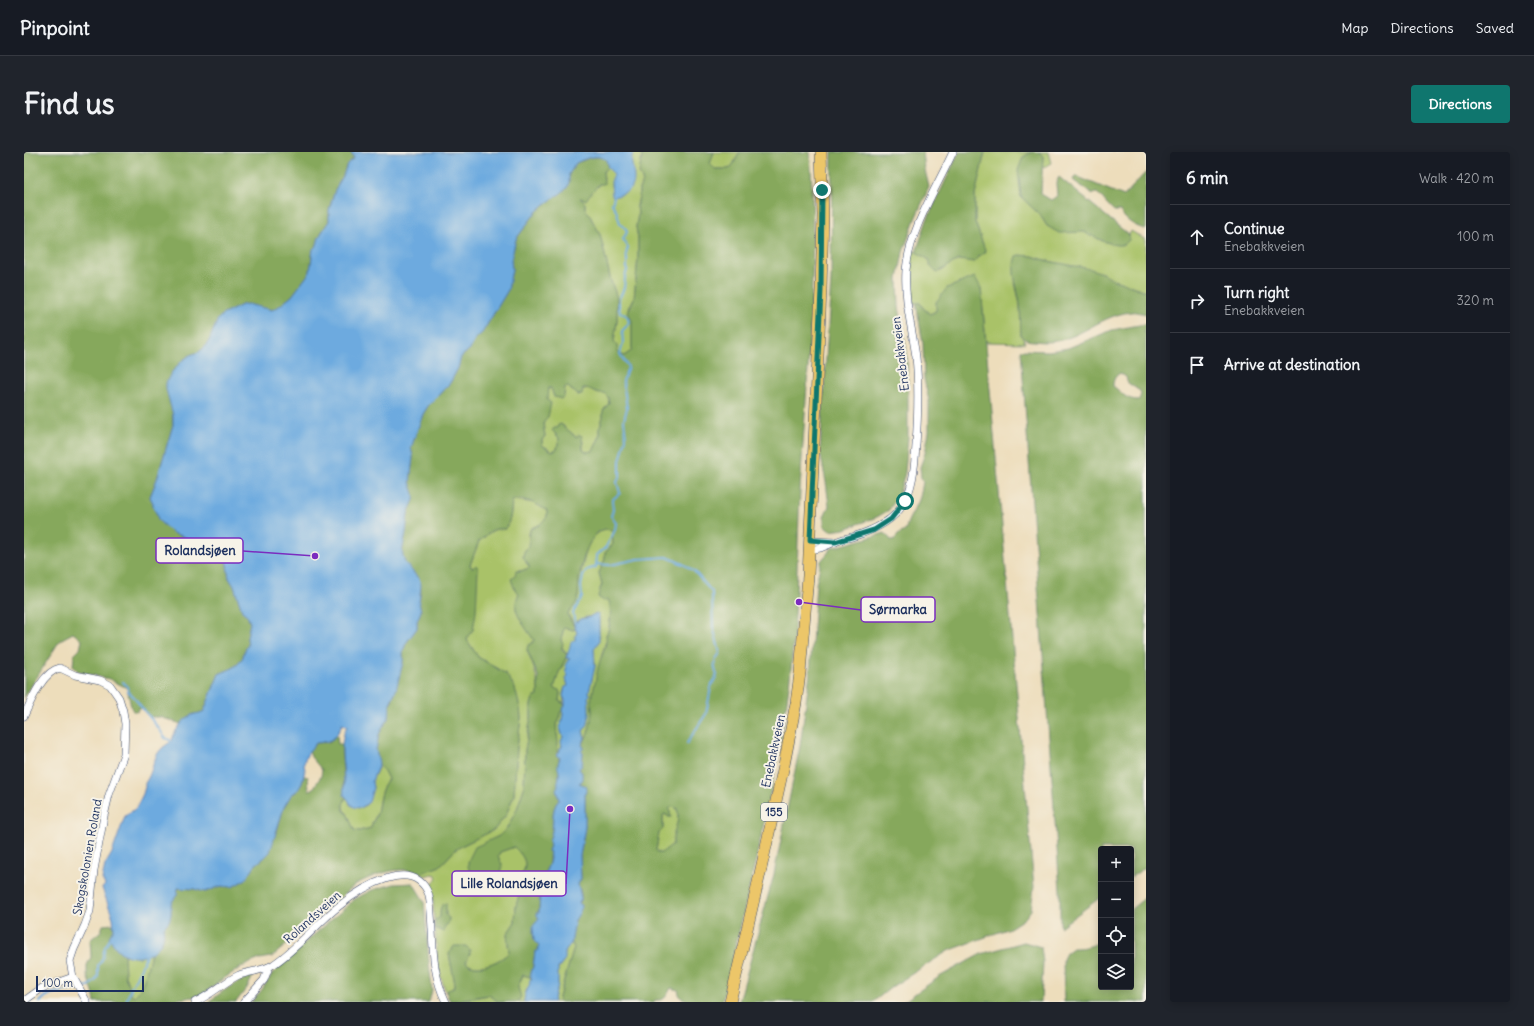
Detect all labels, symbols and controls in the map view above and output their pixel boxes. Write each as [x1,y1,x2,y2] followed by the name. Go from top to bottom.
[20,16,90,40] text: Pinpoint
[1341,19,1368,37] text: Map
[1390,19,1454,37] text: Directions
[1476,19,1514,37] text: Saved
[1411,85,1510,123] button: Directions
[24,86,115,122] text: Find us
[1186,167,1228,189] text: 6 min
[1419,170,1494,187] text: Walk · 420 m
[813,181,831,199] route end
[1224,219,1285,238] text: Continue
[1186,226,1208,248] icon: ahead
[1457,228,1494,245] text: 100 m
[1224,238,1305,255] text: Enebakkveien
[1224,283,1289,302] text: Turn right
[1186,290,1208,312] icon: right
[1456,292,1494,309] text: 320 m
[1224,302,1305,319] text: Enebakkveien
[888,316,912,392] street label: Enebakkveien
[1186,354,1208,376] icon: arrive
[1224,355,1360,374] text: Arrive at destination
[896,492,914,510] route start
[156,538,243,563] callout: Rolandsjøen
[164,542,236,559] text: Rolandsjøen
[861,597,935,622] callout: Sørmarka
[869,601,928,618] text: Sørmarka
[758,713,788,789] street label: Enebakkveien
[69,798,105,916] street label: Skogskolonien Roland
[761,803,787,821] road number: 155
[1098,846,1134,990] map controls
[1098,846,1134,882] button: +
[452,871,566,896] callout: Lille Rolandsjøen
[460,875,558,892] text: Lille Rolandsjøen
[1098,882,1134,918] button: −
[280,887,344,947] street label: Rolandsveien
[1098,918,1134,954] button: locate
[1098,954,1134,990] button: layers
[36,974,144,993] scale bar
[42,976,73,990] text: 100 m

